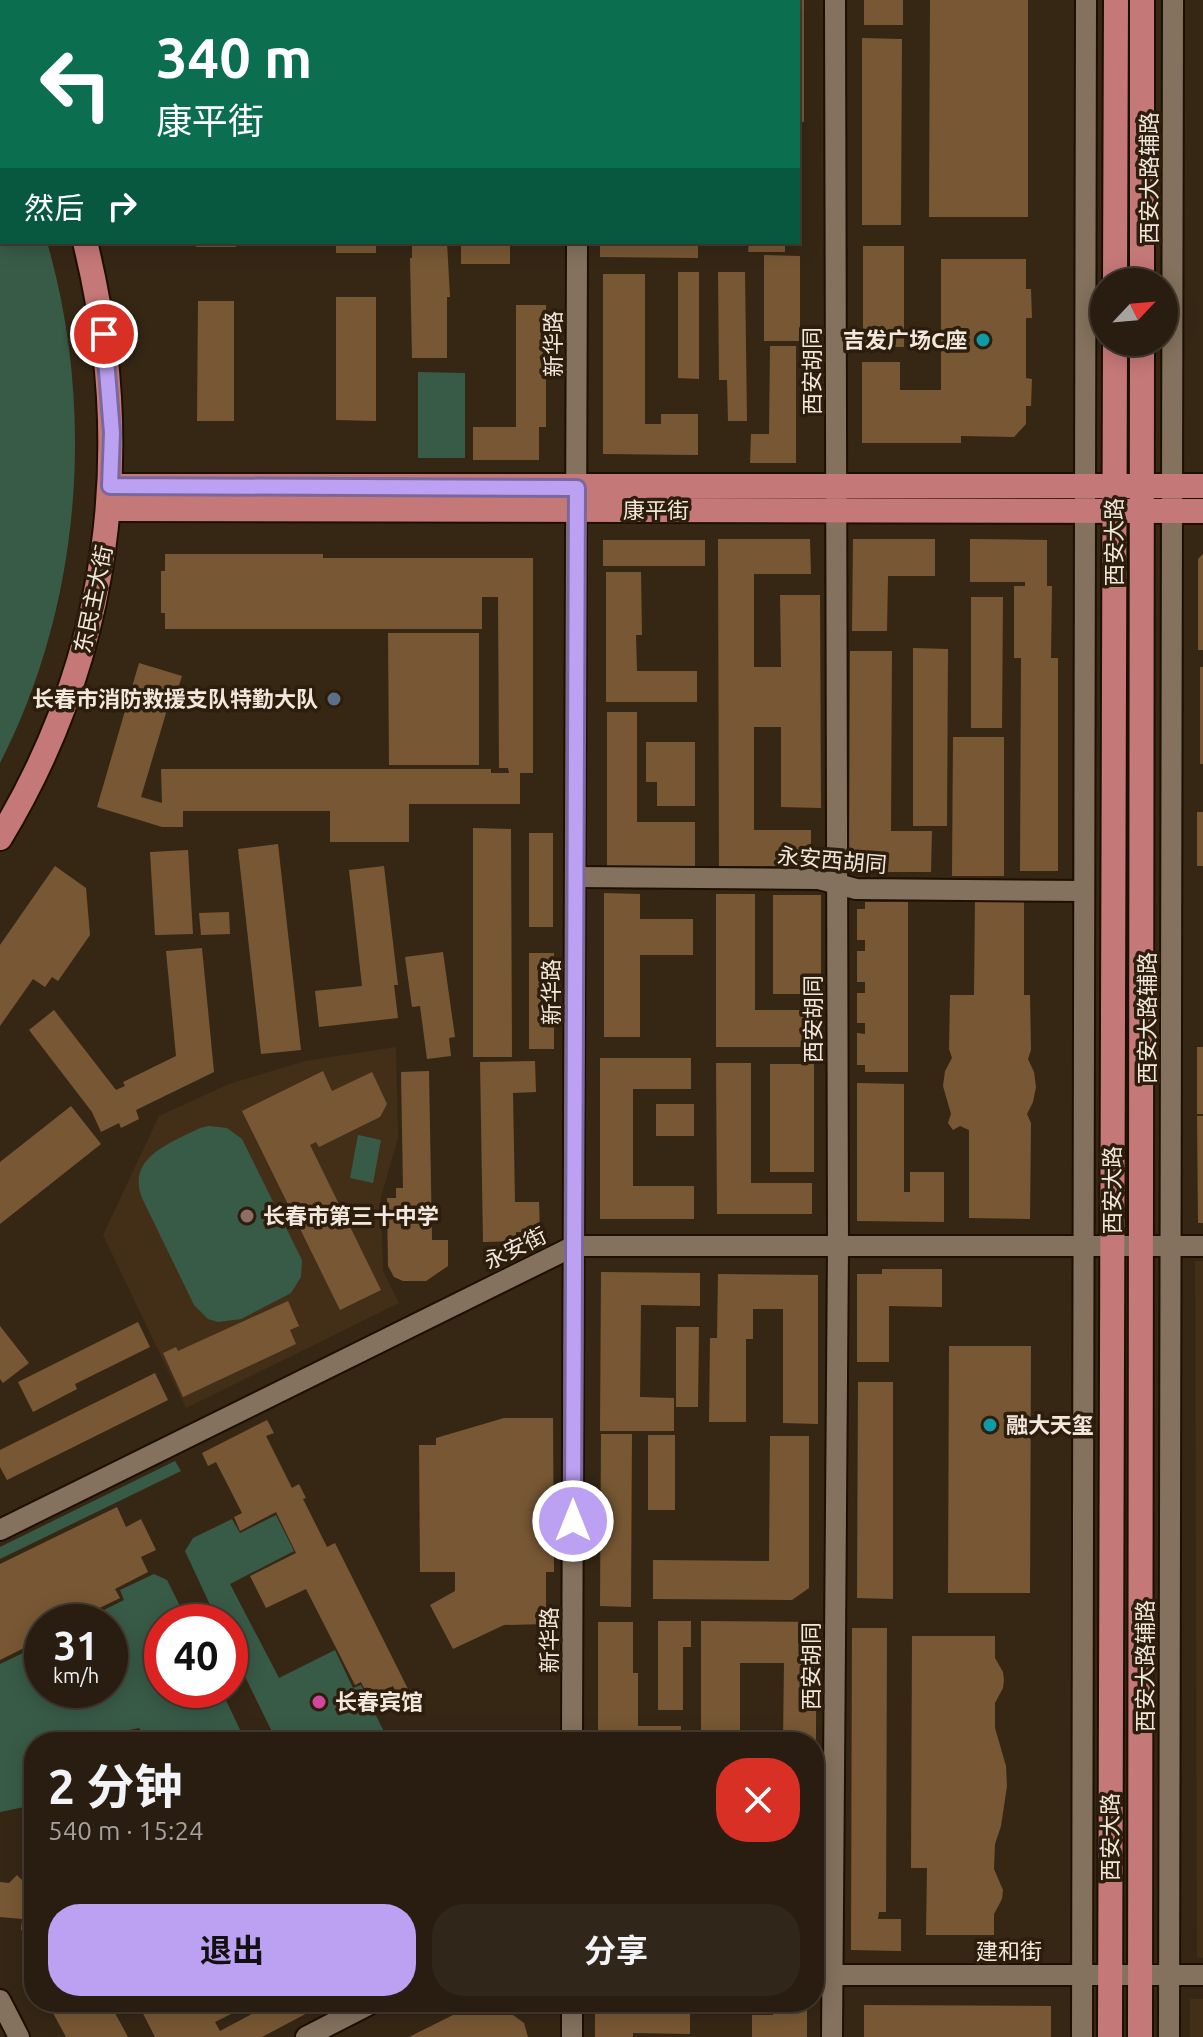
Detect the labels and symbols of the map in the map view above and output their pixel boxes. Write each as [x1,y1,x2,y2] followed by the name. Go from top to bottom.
[1136,112,1161,244] street label: 西安大路辅路
[1090,268,1178,356] north arrow
[70,300,138,368] pin
[540,311,565,377] street label: 新华路
[799,327,824,415] street label: 西安胡同
[843,327,967,352] place label: 吉发广场C座
[974,331,992,349] marker: 吉发广场C座
[623,497,689,522] street label: 康平街
[1101,498,1126,586] street label: 西安大路
[69,542,116,655] street label: 东民主大街
[32,686,318,711] place label: 长春市消防救援支队特勤大队
[325,690,343,708] marker: 长春市消防救援支队特勤大队
[776,842,888,877] street label: 永安西胡同
[1134,952,1159,1084] street label: 西安大路辅路
[538,959,563,1025] street label: 新华路
[800,975,825,1063] street label: 西安胡同
[1099,1146,1124,1234] street label: 西安大路
[263,1203,439,1228] place label: 长春市第三十中学
[238,1207,256,1225] marker: 长春市第三十中学
[480,1222,550,1273] street label: 永安街
[1006,1412,1094,1437] place label: 融大天玺
[981,1416,999,1434] marker: 融大天玺
[531,1479,615,1563] position arrow
[1132,1600,1157,1732] street label: 西安大路辅路
[144,1604,248,1708] speed limit sign: 40
[536,1607,561,1673] street label: 新华路
[798,1622,823,1710] street label: 西安胡同
[335,1689,423,1714] place label: 长春宾馆
[310,1693,328,1711] marker: 长春宾馆
[1097,1793,1122,1881] street label: 西安大路
[976,1938,1042,1963] street label: 建和街

